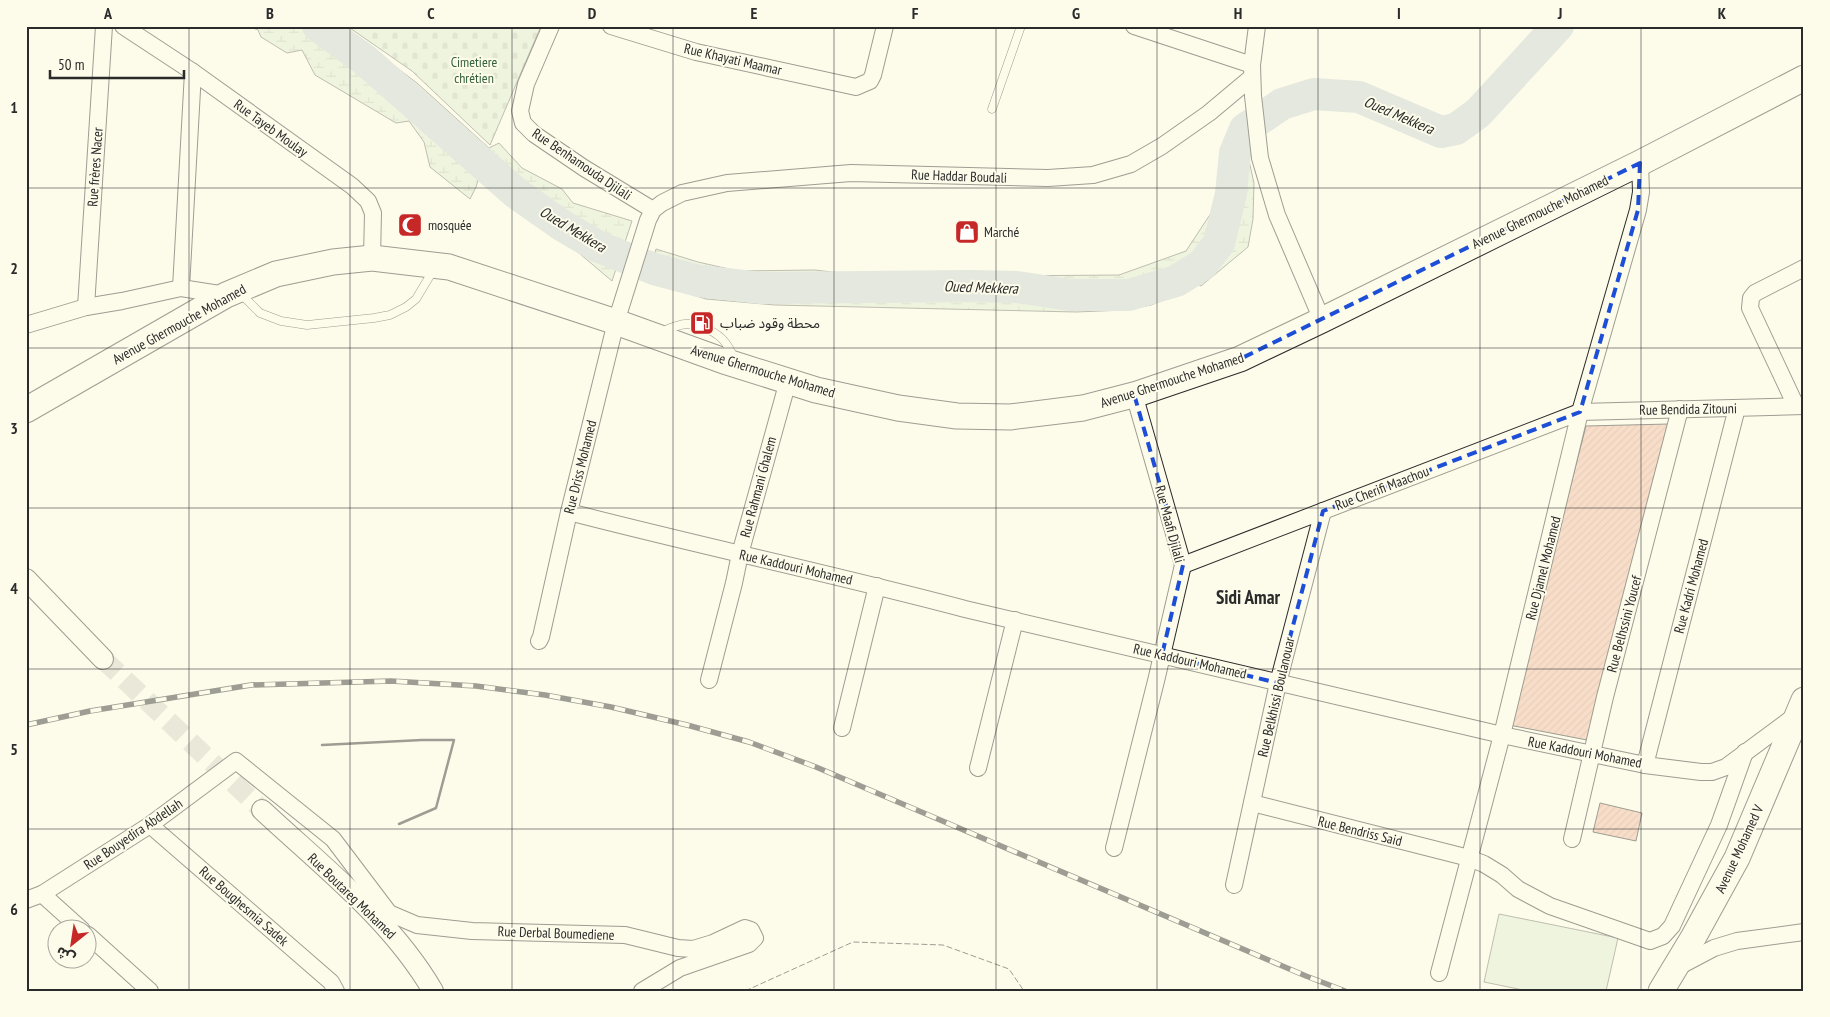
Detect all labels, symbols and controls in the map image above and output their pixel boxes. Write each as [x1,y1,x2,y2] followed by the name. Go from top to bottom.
[103,3,113,23] text: A
[266,3,274,23] text: B
[427,3,435,23] text: C
[588,3,597,23] text: D
[751,3,758,23] text: E
[912,3,919,23] text: F
[1072,3,1080,23] text: G
[1234,3,1242,23] text: H
[1397,3,1401,23] text: I
[1557,3,1562,23] text: J
[1718,3,1727,23] text: K
[682,39,784,79] street label: Rue Khayati Maamar
[50,48,184,80] scale bar
[451,53,498,87] park label: Cimetiere chrétien
[58,55,84,74] text: 50 m
[1361,92,1438,139] water label: Oued Mekkera
[230,95,312,161] street label: Rue Tayeb Moulay
[10,97,18,117] text: 1
[529,124,635,204] street label: Rue Benhamouda Djilali
[83,127,107,207] street label: Rue frères Nacer
[911,165,1007,187] street label: Rue Haddar Boudali
[1469,171,1611,253] street label: Avenue Ghermouche Mohamed
[536,202,611,257] water label: Oued Mekkera
[397,212,423,238] mosque icon: mosquée
[428,216,472,234] place label: mosquée
[954,219,980,245] shop icon: Marché
[984,223,1019,241] place label: Marché
[10,258,18,278] text: 2
[944,276,1019,298] water label: Oued Mekkera
[109,280,249,368] street label: Avenue Ghermouche Mohamed
[689,310,715,336] fuel station icon: محطة وقود ضباب
[720,314,820,332] place label: محطة وقود ضباب
[689,340,837,402] street label: Avenue Ghermouche Mohamed
[1098,348,1246,412] street label: Avenue Ghermouche Mohamed
[1639,399,1737,419] street label: Rue Bendida Zitouni
[10,418,18,438] text: 3
[560,418,600,516] street label: Rue Driss Mohamed
[736,435,780,539] street label: Rue Rahmani Ghalem
[1332,462,1432,514] street label: Rue Cherifi Maachou
[1151,483,1189,565] street label: Rue Maafi Djilali
[1521,514,1565,622] street label: Rue Djamel Mohamed
[1670,537,1712,635] street label: Rue Kadri Mohamed
[738,545,854,589] street label: Rue Kaddouri Mohamed
[1602,573,1646,674] street label: Rue Belhssini Youcef
[10,578,18,598] text: 4
[1216,585,1280,609] district label: Sidi Amar
[1253,635,1299,759] street label: Rue Belkhissi Boulanouar
[1132,639,1248,683] street label: Rue Kaddouri Mohamed
[1527,732,1643,772] street label: Rue Kaddouri Mohamed
[10,739,18,759] text: 5
[80,794,186,874] street label: Rue Bouyedira Abdellah
[1711,802,1767,896] street label: Avenue Mohamed V
[1316,812,1404,850] street label: Rue Bendriss Said
[304,849,400,943] street label: Rue Boutareg Mohamed
[196,862,293,950] street label: Rue Boughesmia Sadek
[10,899,18,919] text: 6
[48,920,98,970] north arrow
[497,922,615,944] street label: Rue Derbal Boumediene
[53,943,78,968] text: ش

